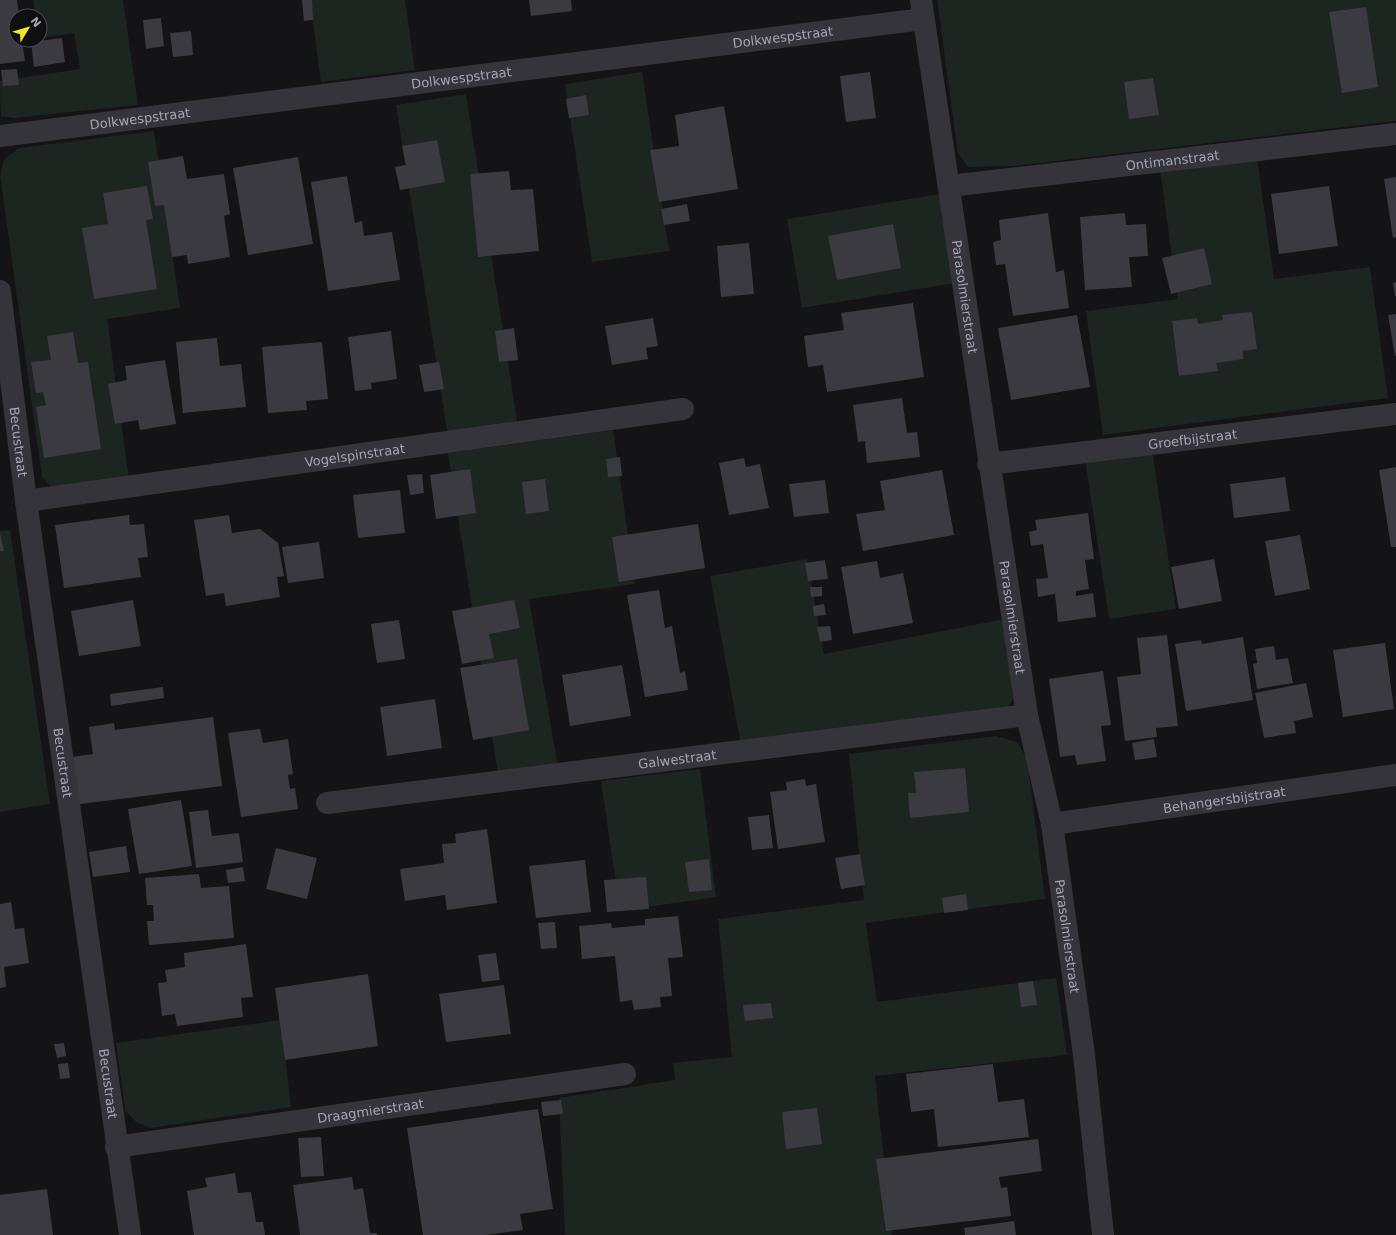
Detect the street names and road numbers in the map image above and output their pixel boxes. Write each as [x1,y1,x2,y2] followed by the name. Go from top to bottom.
[732,23,834,51] street label: Dolkwespstraat
[410,64,512,92] street label: Dolkwespstraat
[89,105,191,133] street label: Dolkwespstraat
[1125,148,1220,173] street label: Ontimanstraat
[949,239,980,355] street label: Parasolmierstraat
[6,406,30,478] street label: Becustraat
[1147,427,1238,452] street label: Groefbijstraat
[304,441,406,470] street label: Vogelspinstraat
[996,559,1028,675] street label: Parasolmierstraat
[50,727,75,799] street label: Becustraat
[637,747,717,772] street label: Galwestraat
[1162,784,1287,816] street label: Behangersbijstraat
[1052,878,1082,994] street label: Parasolmierstraat
[96,1048,120,1120] street label: Becustraat
[316,1096,425,1126] street label: Draagmierstraat

